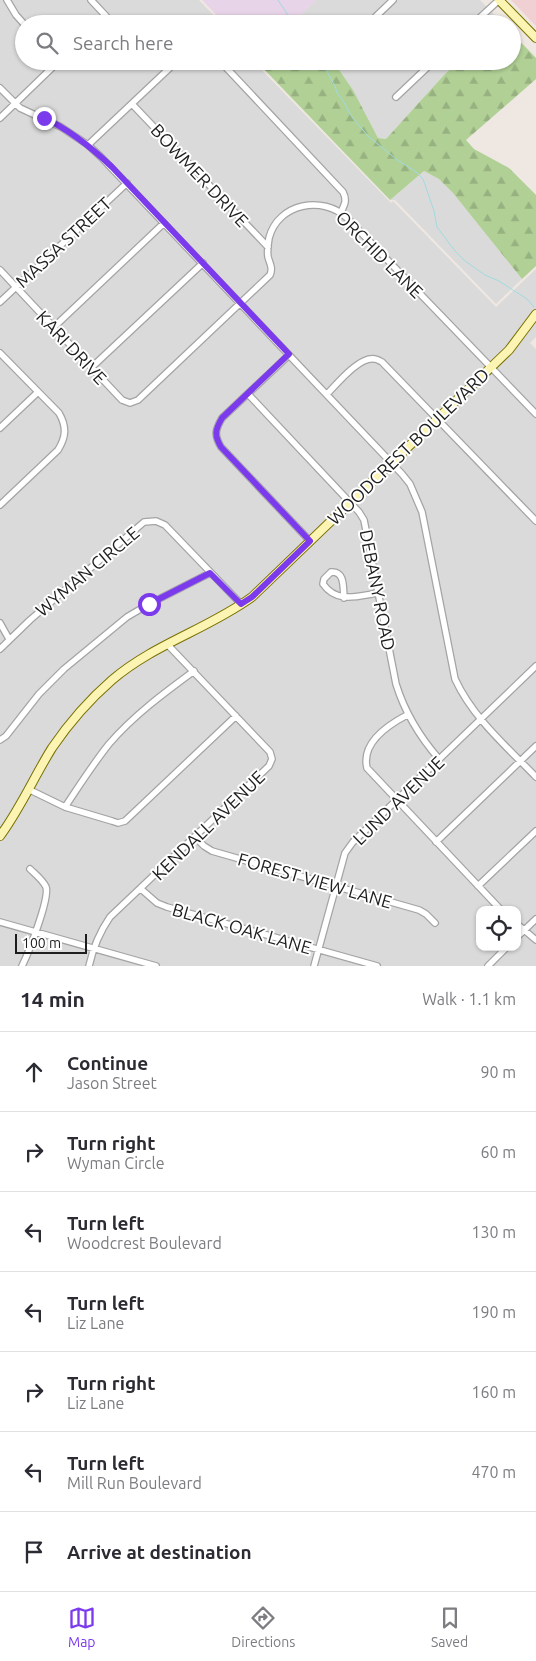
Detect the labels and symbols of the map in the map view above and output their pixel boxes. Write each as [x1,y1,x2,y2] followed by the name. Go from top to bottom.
[33,107,56,130] route end
[147,119,253,231] street label: BOWMER DRIVE
[11,193,115,291] street label: MASSA STREET
[332,206,428,302] street label: ORCHID LANE
[33,306,111,388] street label: KARI DRIVE
[323,364,493,528] street label: WOODCREST BOULEVARD
[31,522,143,620] street label: WYMAN CIRCLE
[356,528,400,652] street label: DEBANY ROAD
[138,593,161,616] route start
[348,752,448,848] street label: LUND AVENUE
[148,766,268,884] street label: KENDALL AVENUE
[236,848,394,912] street label: FOREST VIEW LANE
[170,899,314,957] street label: BLACK OAK LANE
[15,931,88,954] scale bar

